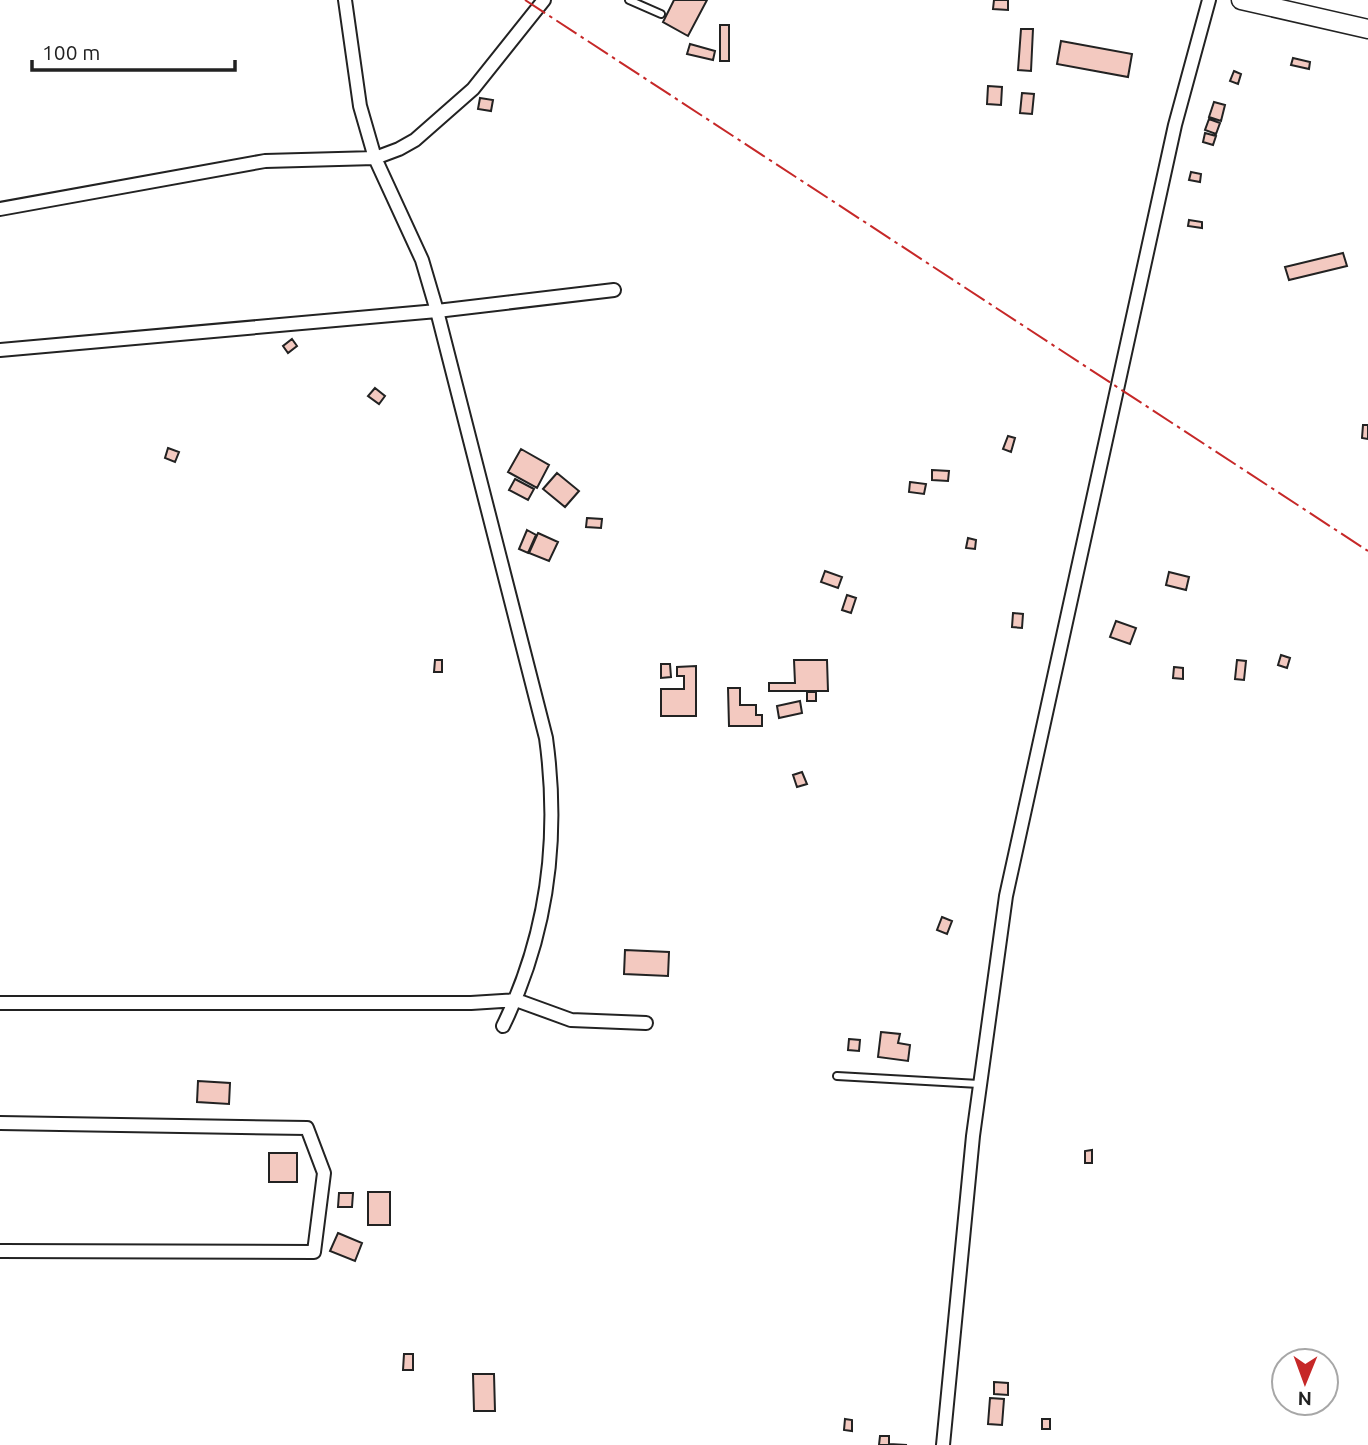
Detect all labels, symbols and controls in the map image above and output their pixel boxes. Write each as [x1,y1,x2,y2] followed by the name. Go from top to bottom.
[32,28,234,72] scale bar
[42,40,100,64] text: 100 m
[1270,1347,1340,1417] north arrow
[1297,1388,1312,1410] text: N

